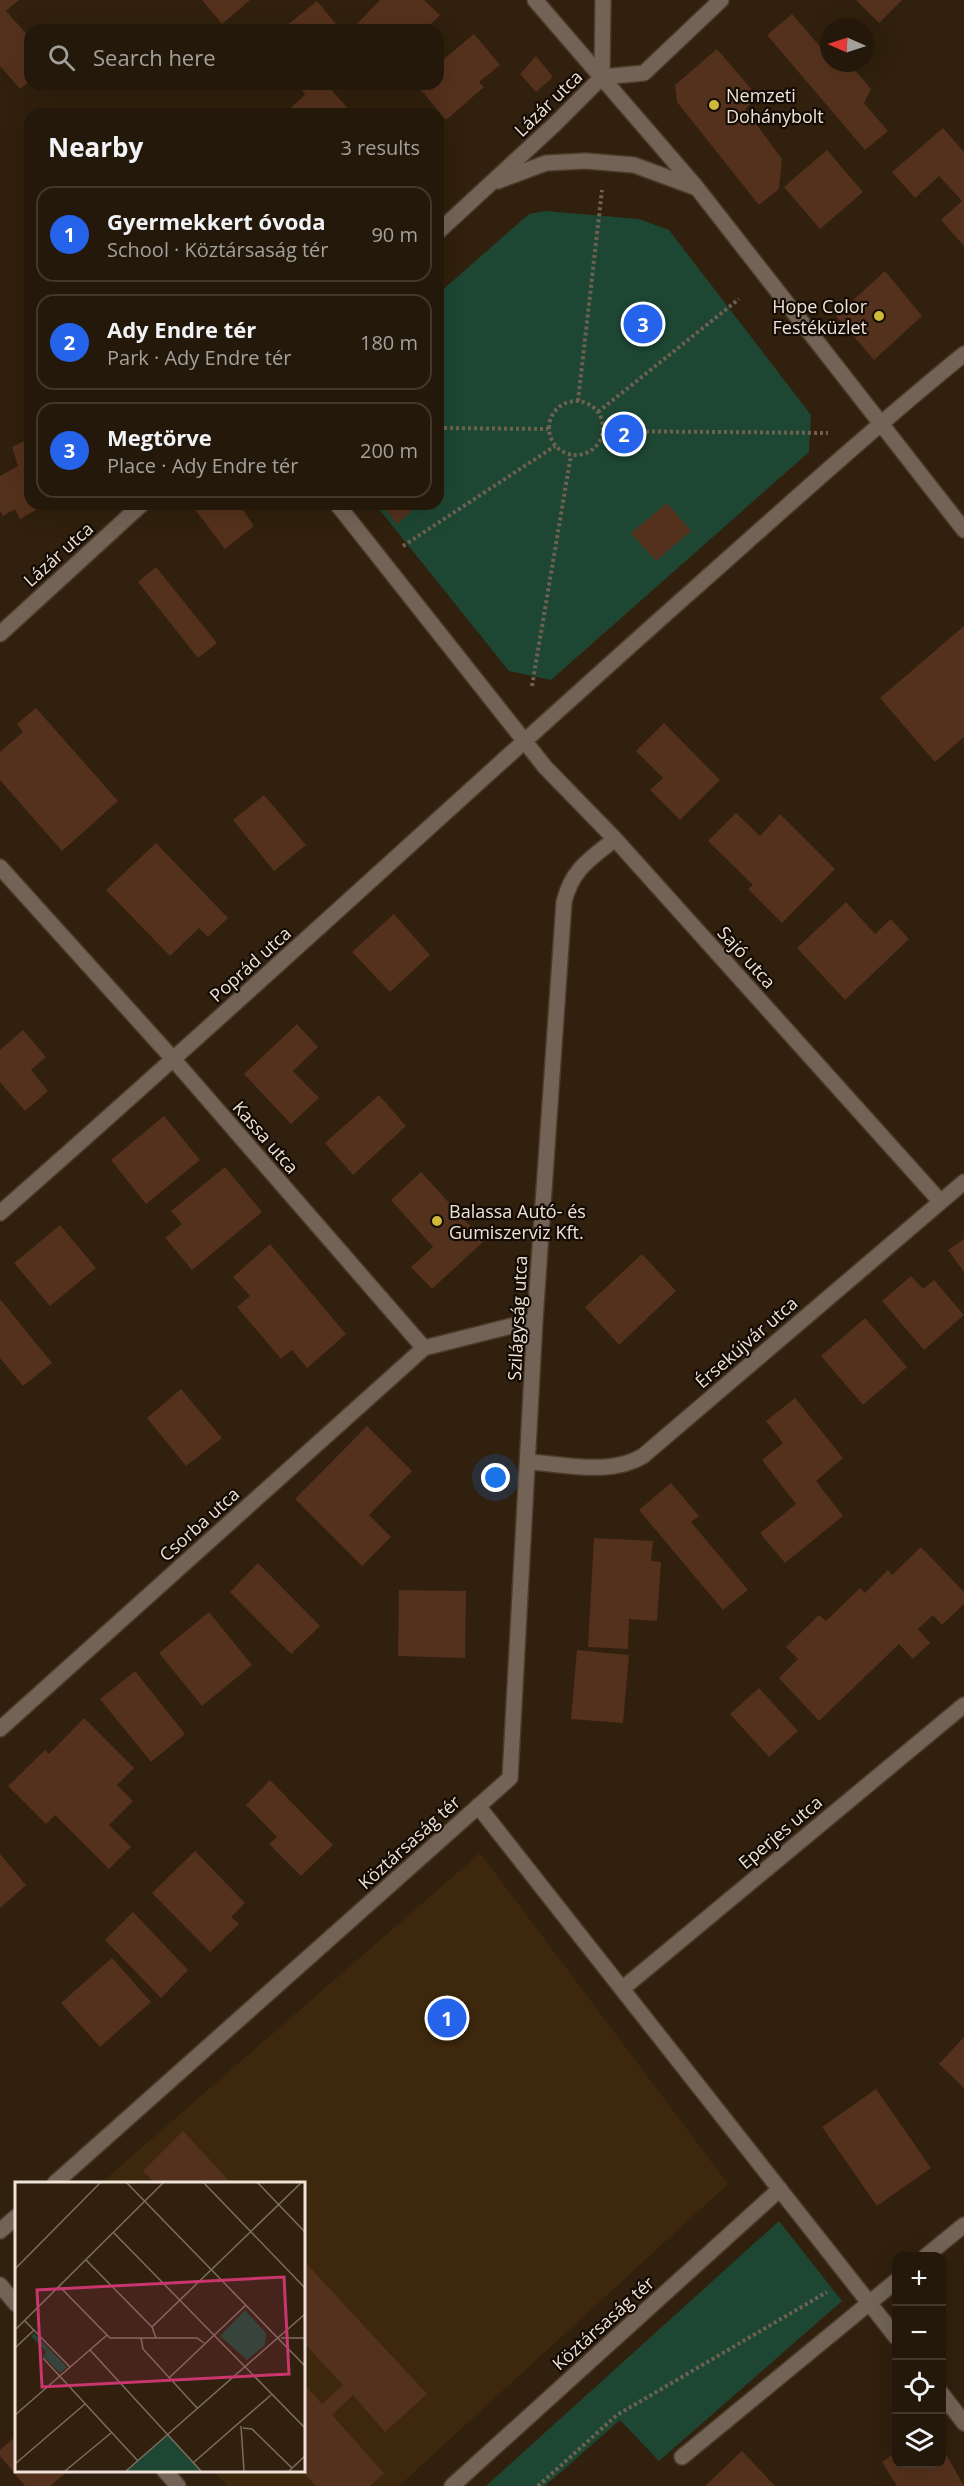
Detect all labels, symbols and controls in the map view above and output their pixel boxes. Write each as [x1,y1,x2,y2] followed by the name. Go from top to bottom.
[820,18,874,72] north arrow
[24,24,444,90] search box
[45,41,78,74] icon: search
[93,42,216,72] text: Search here
[509,65,587,141] street label: Lázár utca
[726,83,824,128] place label: Nemzeti Dohánybolt
[707,98,721,112] marker: Nemzeti Dohánybolt
[48,129,143,165] text: Nearby
[340,134,420,161] text: 3 results
[107,206,326,236] text: Gyermekkert óvoda
[64,221,75,248] text: 1
[371,221,418,248] text: 90 m
[107,236,329,263] text: School · Köztársaság tér
[772,294,868,339] place label: Hope Color Festéküzlet
[624,302,662,346] pin: 3
[872,309,886,323] marker: Hope Color Festéküzlet
[107,314,256,344] text: Ady Endre tér
[64,329,75,356] text: 2
[360,329,418,356] text: 180 m
[107,344,291,371] text: Park · Ady Endre tér
[604,412,644,456] pin: 2
[107,422,212,452] text: Megtörve
[64,437,75,464] text: 3
[360,437,418,464] text: 200 m
[107,452,299,479] text: Place · Ady Endre tér
[18,516,98,592] street label: Lázár utca
[204,921,296,1007] street label: Poprád utca
[713,921,781,993] street label: Sajó utca
[228,1096,304,1178] street label: Kassa utca
[449,1199,586,1244] place label: Balassa Autó- és Gumiszerviz Kft.
[430,1214,444,1228] marker: Balassa Autó- és Gumiszerviz Kft.
[502,1255,532,1381] street label: Szilágyság utca
[690,1291,802,1393] street label: Érsekújvár utca
[481,1463,510,1492] your location
[154,1482,244,1566] street label: Csorba utca
[353,1789,466,1894] street label: Köztársaság tér
[733,1790,827,1874] street label: Eperjes utca
[428,1996,466,2040] pin: 1
[15,2182,304,2471] inset map
[892,2252,946,2468] map controls
[892,2252,946,2306] button: +
[547,2270,660,2375] street label: Köztársaság tér
[892,2306,946,2360] button: −
[892,2360,946,2414] button: locate
[892,2414,946,2468] button: layers

